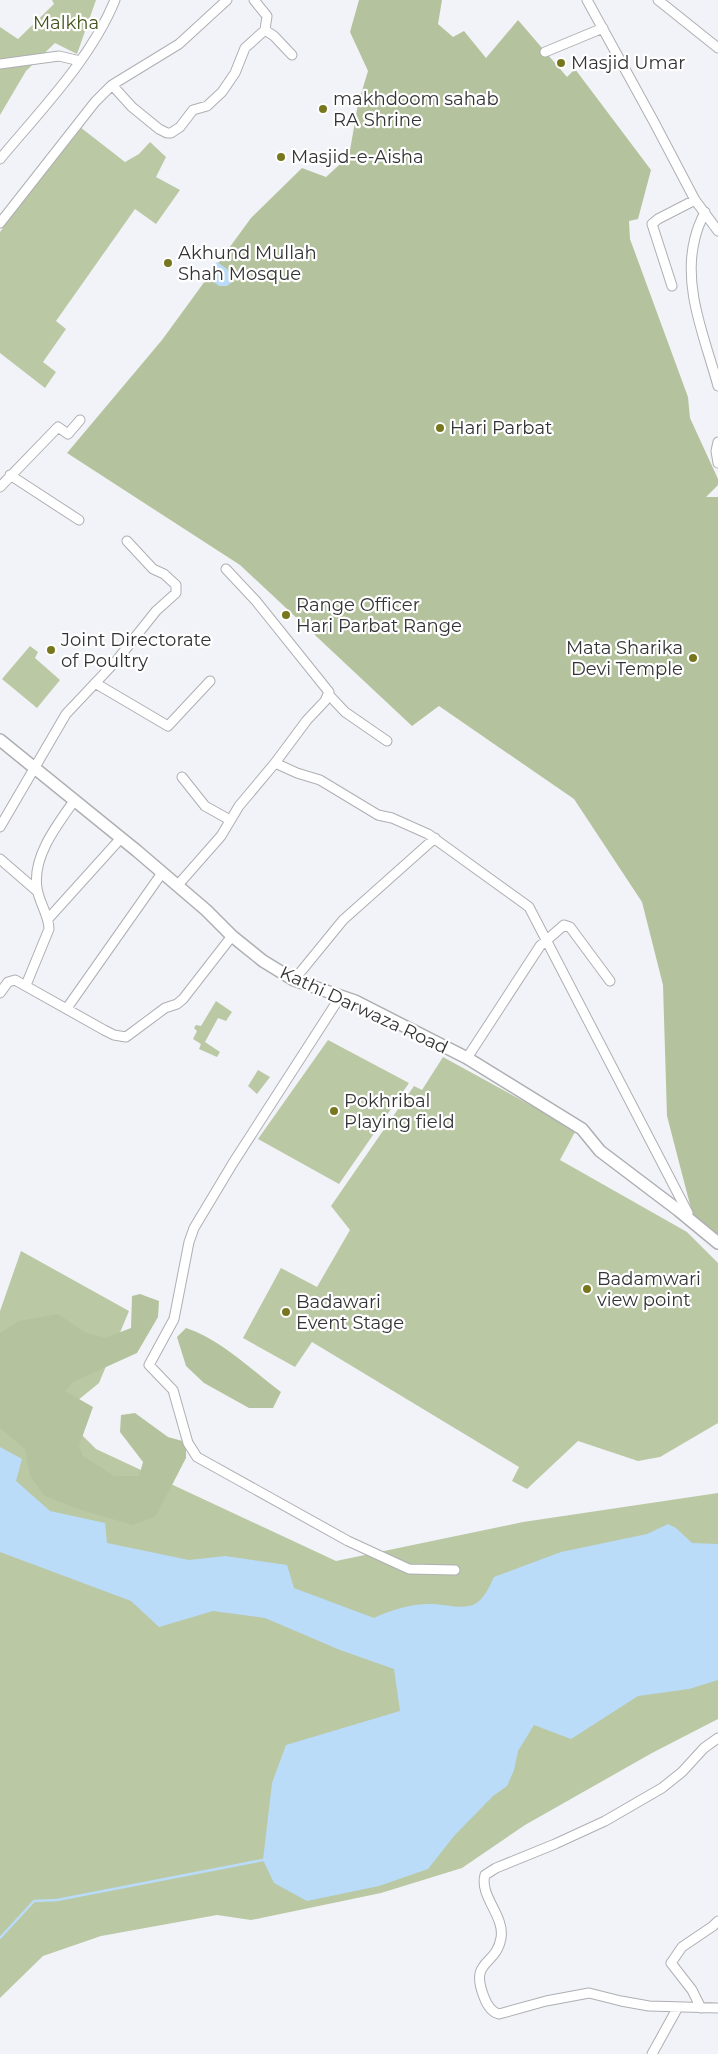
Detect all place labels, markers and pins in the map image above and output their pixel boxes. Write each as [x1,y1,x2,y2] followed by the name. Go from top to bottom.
[571,52,685,74] place label: Masjid Umar
[555,57,567,69] marker: Masjid Umar
[333,88,499,131] place label: makhdoom sahab RA Shrine
[317,103,329,115] marker: makhdoom sahab RA Shrine
[291,146,424,168] place label: Masjid-e-Aisha
[275,151,287,163] marker: Masjid-e-Aisha
[178,242,317,285] place label: Akhund Mullah Shah Mosque
[162,257,174,269] marker: Akhund Mullah Shah Mosque
[450,417,552,439] place label: Hari Parbat
[434,422,446,434] marker: Hari Parbat
[296,594,462,637] place label: Range Officer Hari Parbat Range
[280,609,292,621] marker: Range Officer Hari Parbat Range
[60,629,211,672] place label: Joint Directorate of Poultry
[566,637,683,680] place label: Mata Sharika Devi Temple
[45,644,57,656] marker: Joint Directorate of Poultry
[687,652,699,664] marker: Mata Sharika Devi Temple
[344,1090,455,1133] place label: Pokhribal Playing field
[328,1105,340,1117] marker: Pokhribal Playing field
[597,1268,701,1311] place label: Badamwari view point
[581,1283,593,1295] marker: Badamwari view point
[296,1291,404,1334] place label: Badawari Event Stage
[280,1306,292,1318] marker: Badawari Event Stage

